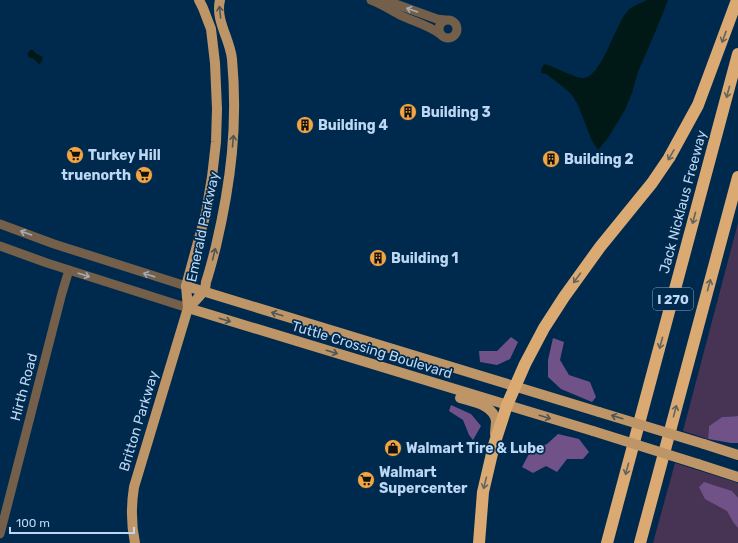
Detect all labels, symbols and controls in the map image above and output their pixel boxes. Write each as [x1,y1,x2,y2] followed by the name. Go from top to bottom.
[217,6,224,19] one-way arrow
[406,6,419,13] one-way arrow
[719,30,727,42] one-way arrow
[724,85,731,98] one-way arrow
[398,102,418,122] building icon: Building 3
[421,104,491,121] place label: Building 3
[295,115,315,135] building icon: Building 4
[318,117,389,134] place label: Building 4
[656,128,710,276] street label: Jack Nicklaus Freeway
[230,135,237,148] one-way arrow
[65,145,85,165] supermarket icon: Turkey Hill
[88,147,161,164] place label: Turkey Hill
[541,149,561,169] building icon: Building 2
[666,149,674,161] one-way arrow
[564,151,634,168] place label: Building 2
[134,165,154,185] supermarket icon: truenorth
[61,167,131,184] place label: truenorth
[183,170,223,284] street label: Emerald Parkway
[690,211,697,224] one-way arrow
[20,229,32,237] one-way arrow
[210,248,218,261] one-way arrow
[368,248,388,268] building icon: Building 1
[391,250,459,267] place label: Building 1
[143,271,156,278] one-way arrow
[78,272,90,280] one-way arrow
[573,273,581,284] one-way arrow
[706,279,713,292] one-way arrow
[653,288,693,310] road number: I 270
[271,310,284,317] one-way arrow
[218,317,231,324] one-way arrow
[290,317,454,383] street label: Tuttle Crossing Boulevard
[656,336,664,349] one-way arrow
[325,349,338,356] one-way arrow
[7,351,41,423] street label: Hirth Road
[116,368,162,473] street label: Britton Parkway
[672,404,679,417] one-way arrow
[611,413,624,420] one-way arrow
[538,414,551,421] one-way arrow
[383,438,403,458] shop icon: Walmart Tire & Lube
[406,440,544,457] place label: Walmart Tire & Lube
[623,462,630,475] one-way arrow
[379,464,468,497] place label: Walmart Supercenter
[356,470,376,490] supermarket icon: Walmart Supercenter
[481,476,489,489] one-way arrow
[10,509,134,535] scale bar
[16,516,50,530] text: 100 m

